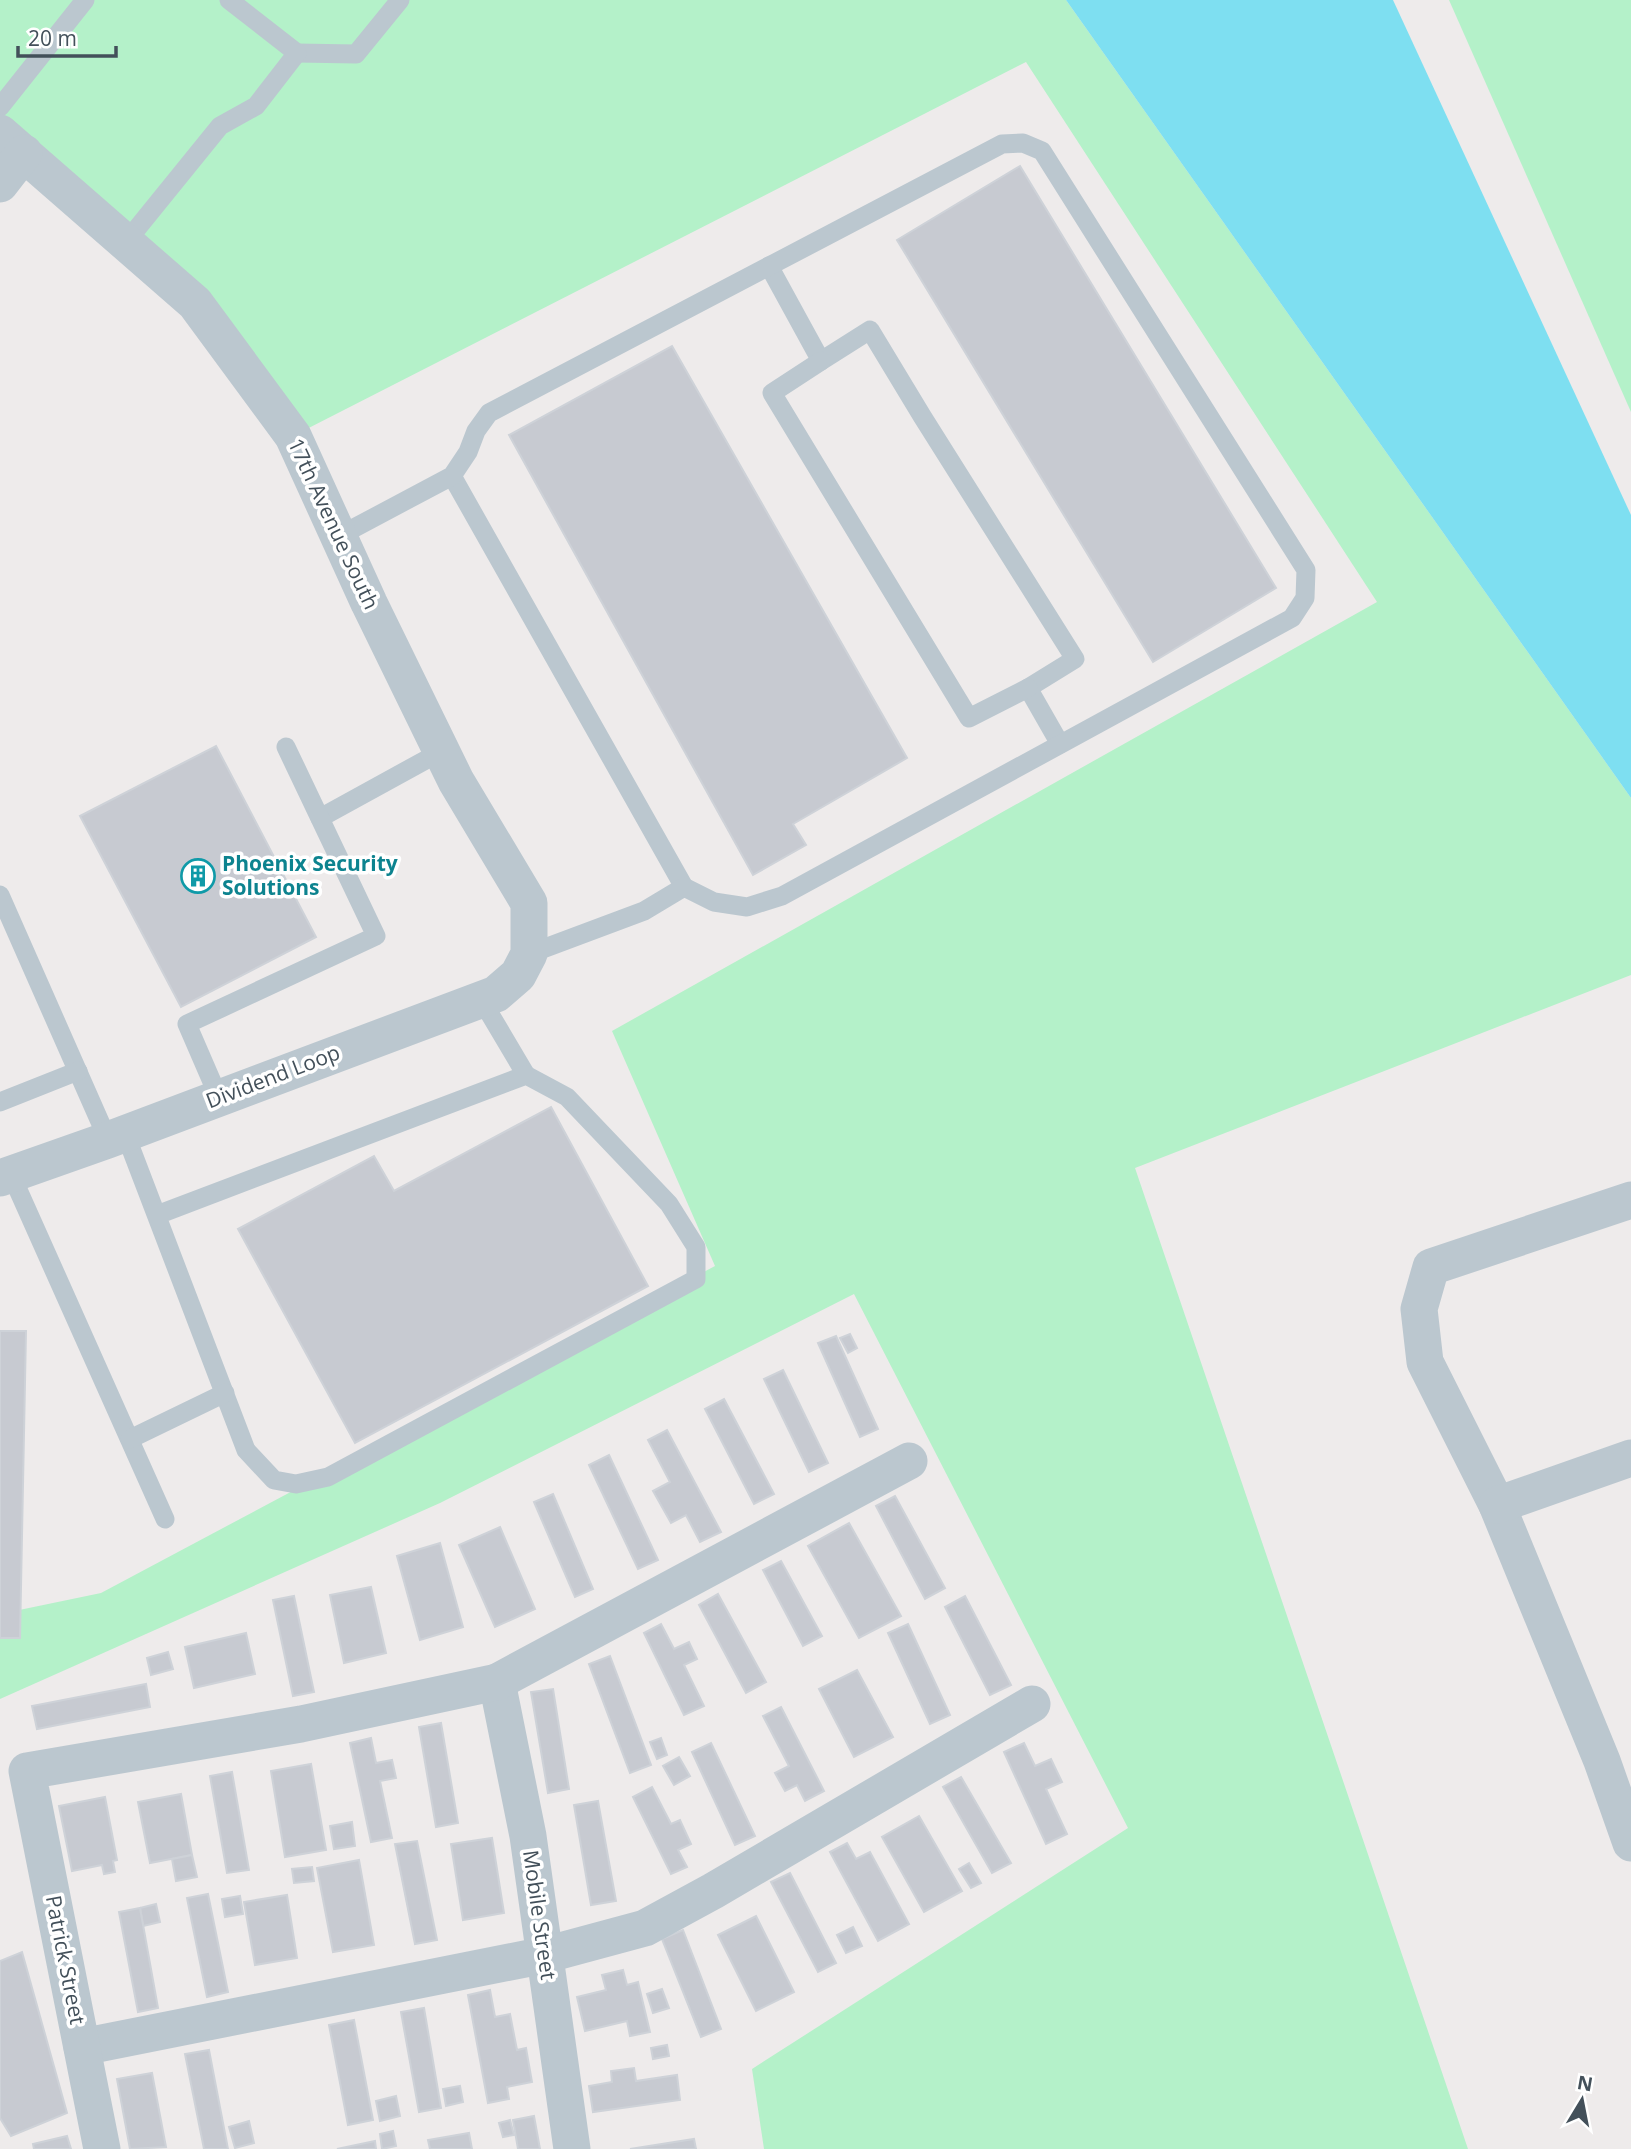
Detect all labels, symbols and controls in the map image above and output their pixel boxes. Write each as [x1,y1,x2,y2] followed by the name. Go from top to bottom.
[18,14,116,58] scale bar
[28,24,77,52] text: 20 m
[282,433,386,614] street label: 17th Avenue South
[222,849,398,901] place label: Phoenix Security Solutions
[179,857,217,895] building icon: Phoenix Security Solutions
[202,1038,344,1114] street label: Dividend Loop
[517,1848,563,1982] street label: Mobile Street
[40,1893,92,2027] street label: Patrick Street
[1547,2065,1617,2135] north arrow
[1575,2069,1595,2097] text: N

